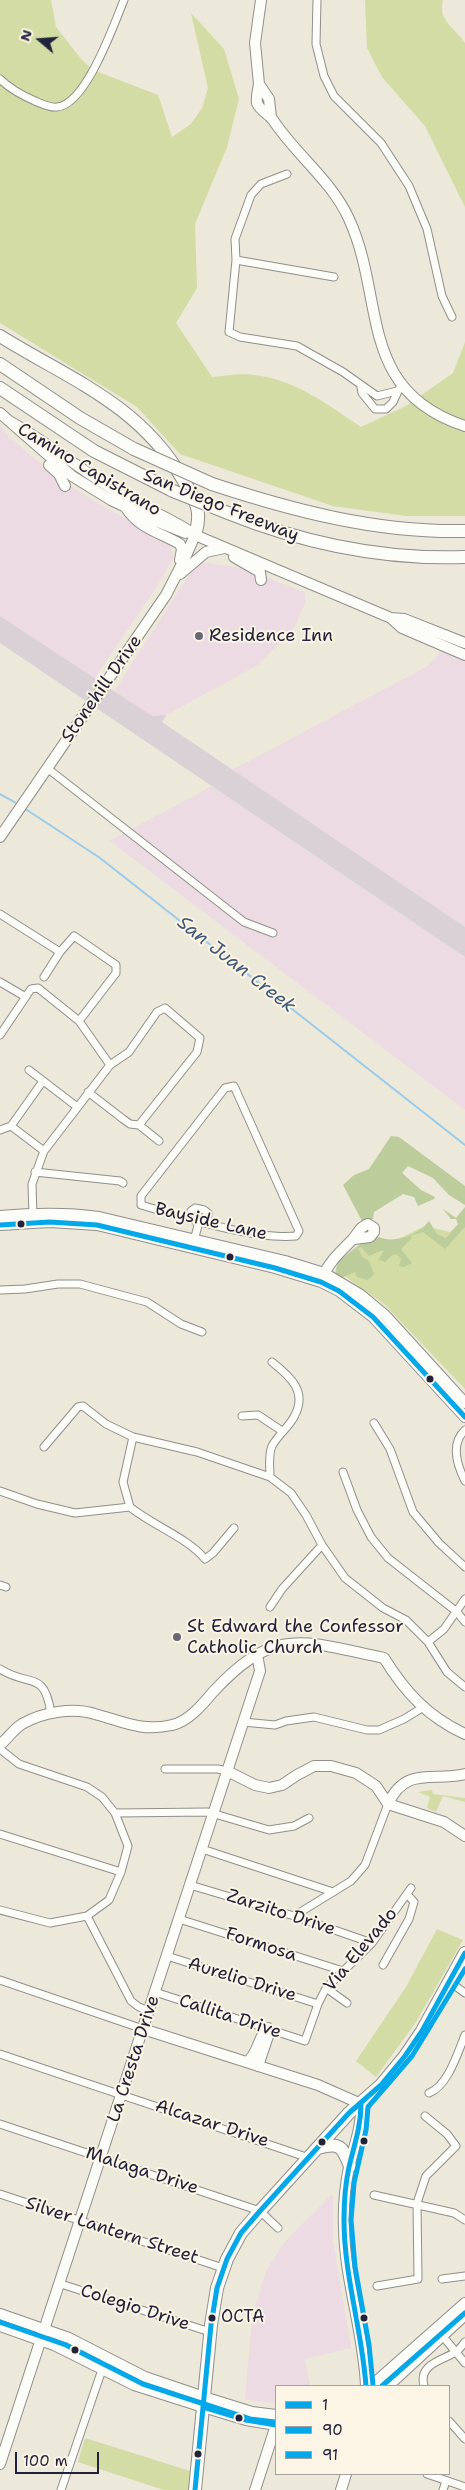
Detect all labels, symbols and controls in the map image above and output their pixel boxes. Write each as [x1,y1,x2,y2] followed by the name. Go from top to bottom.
[15,15,65,65] north arrow
[15,27,36,43] text: N
[13,419,165,521] street label: Camino Capistrano
[140,465,302,547] street label: San Diego Freeway
[209,625,333,647] place label: Residence Inn
[193,630,205,642] marker: Residence Inn
[57,631,147,747] street label: Stonehill Drive
[172,912,300,1018] water label: San Juan Creek
[153,1199,269,1245] street label: Bayside Lane
[16,1219,26,1229] unlabelled marker
[225,1252,235,1262] unlabelled marker
[425,1374,435,1384] unlabelled marker
[187,1616,404,1658] place label: St Edward the Confessor Catholic Church
[171,1631,183,1643] marker: St Edward the Confessor Catholic Church
[224,1885,338,1941] street label: Zarzito Drive
[320,1904,402,1996] street label: Via Elevado
[223,1923,299,1967] street label: Formosa
[185,1953,299,2007] street label: Aurelio Drive
[176,1990,284,2044] street label: Callita Drive
[103,1993,165,2125] street label: La Cresta Drive
[152,2095,272,2153] street label: Alcazar Drive
[359,2136,369,2146] unlabelled marker
[317,2137,327,2147] unlabelled marker
[83,2143,201,2199] street label: Malaga Drive
[23,2193,201,2269] street label: Silver Lantern Street
[78,2280,192,2336] street label: Colegio Drive
[221,2308,264,2328] place label: OCTA
[207,2313,217,2323] marker: OCTA
[359,2313,369,2323] unlabelled marker
[70,2345,80,2355] unlabelled marker
[275,2385,450,2475] legend
[322,2395,328,2415] text: 1
[234,2413,244,2423] unlabelled marker
[322,2420,343,2440] text: 90
[18,2442,101,2474] scale bar
[322,2445,338,2465] text: 91
[193,2449,203,2459] unlabelled marker
[23,2451,68,2471] text: 100 m

